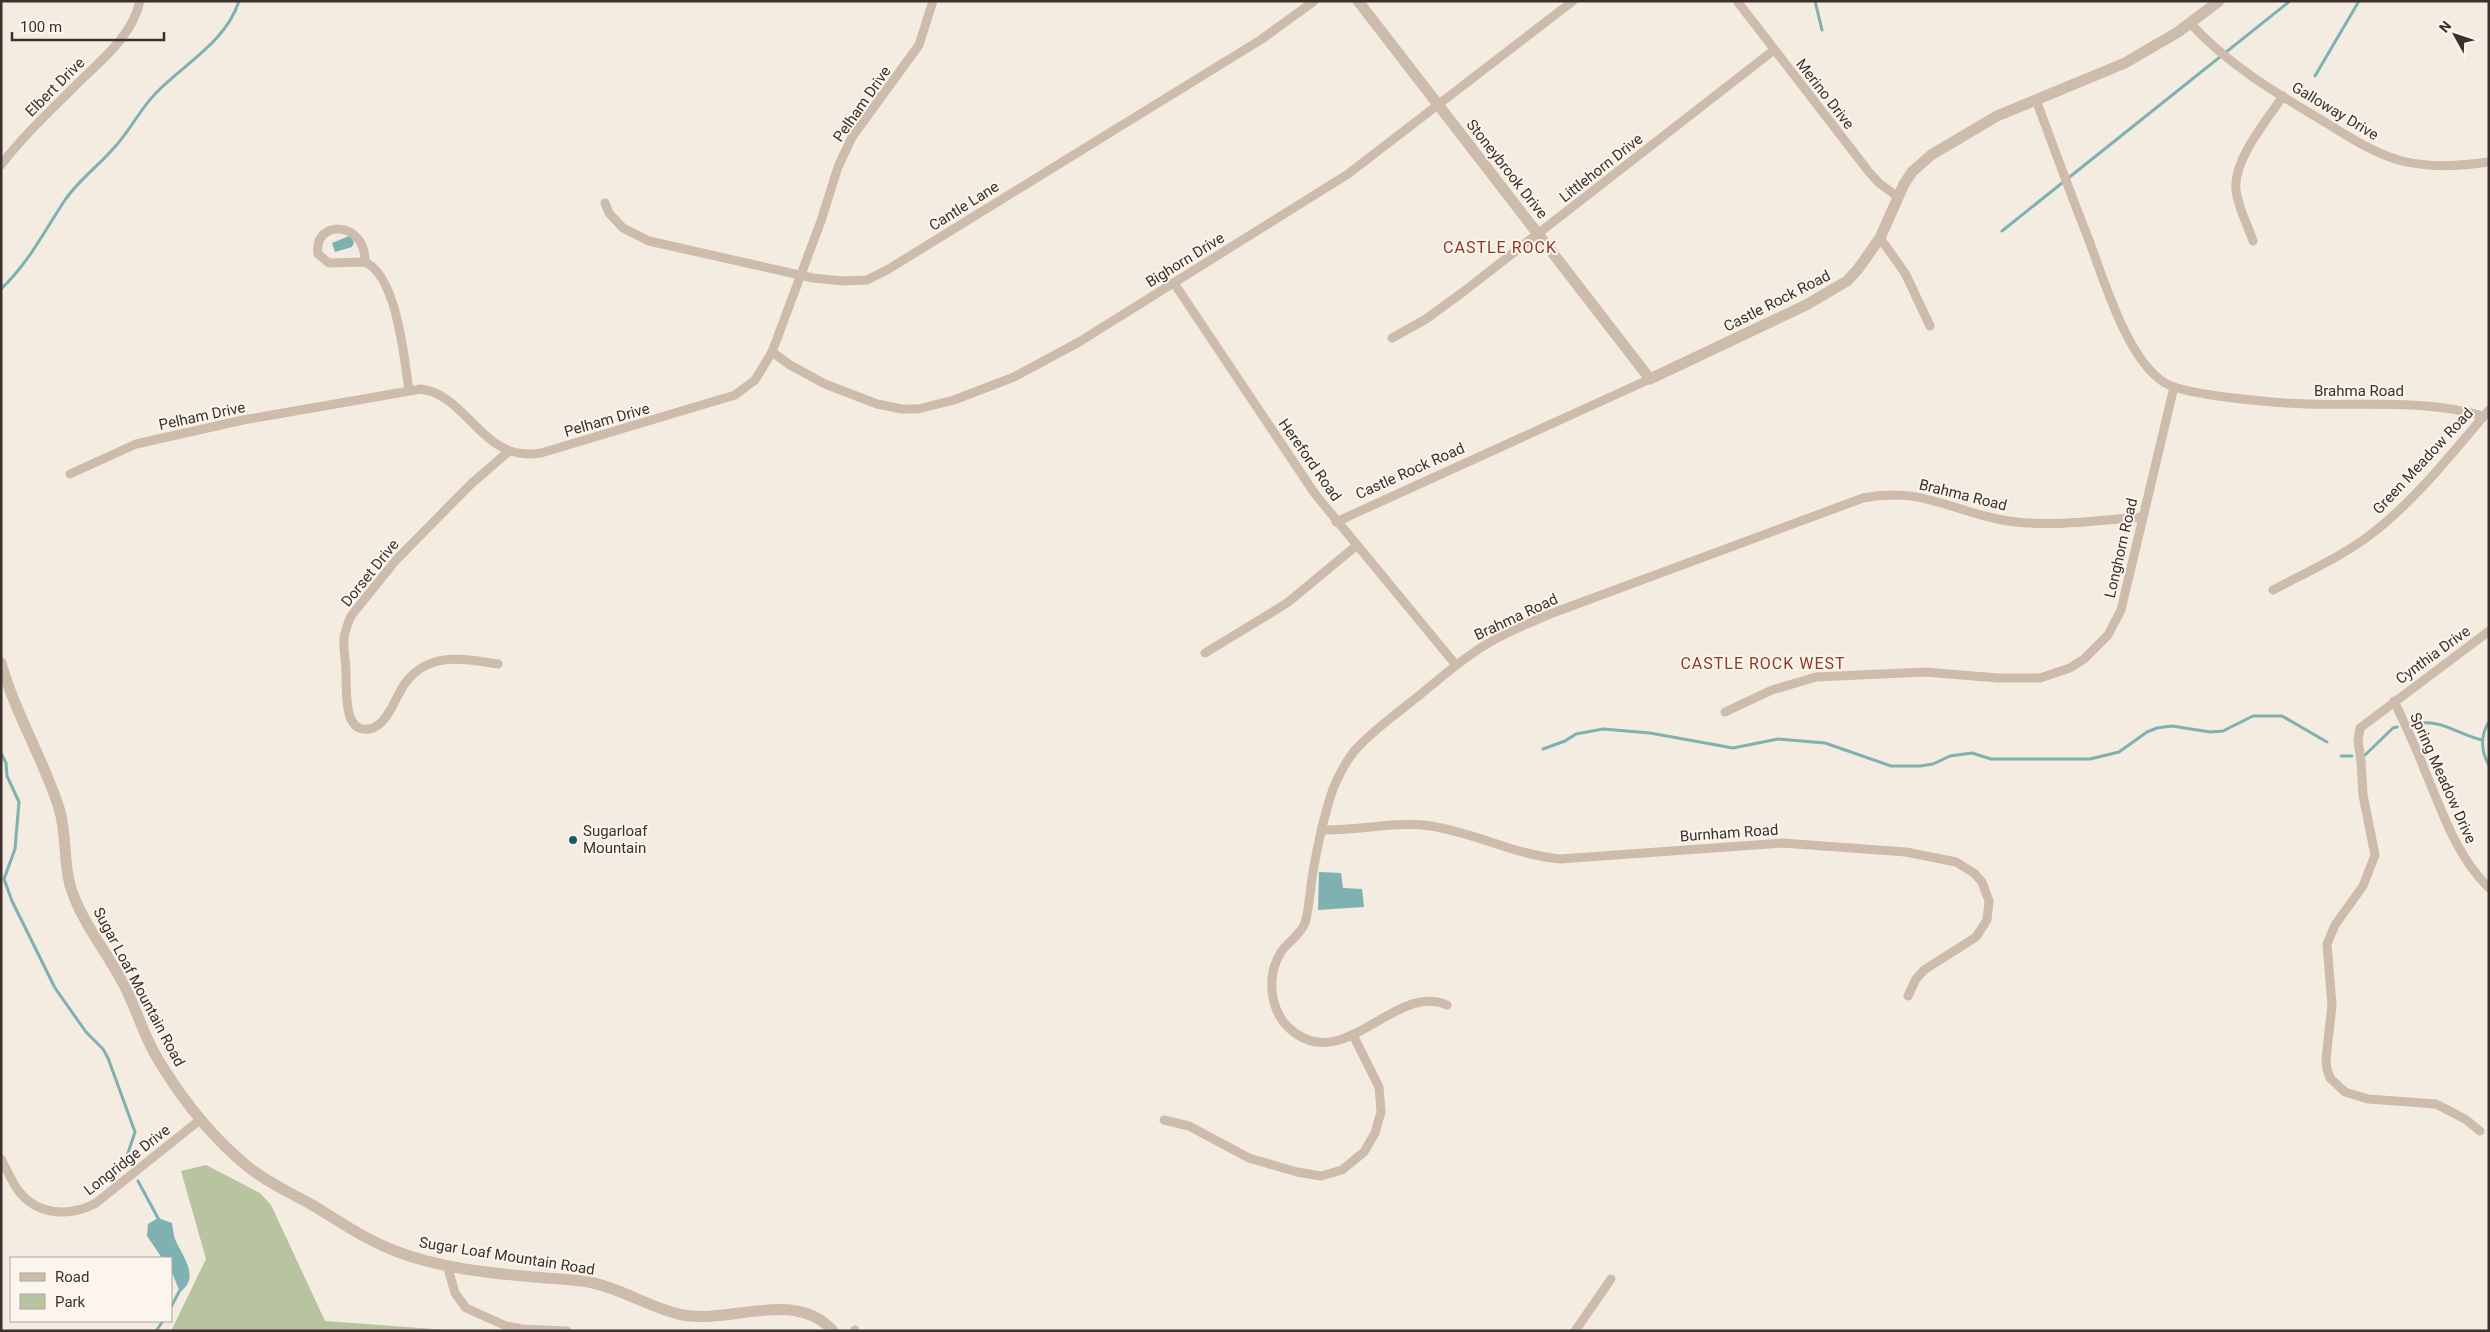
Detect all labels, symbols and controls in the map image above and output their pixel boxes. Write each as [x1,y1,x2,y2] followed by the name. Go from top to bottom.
[12,10,165,42] scale bar
[2430,10,2480,60] north arrow
[20,18,62,36] text: 100 m
[2436,18,2454,36] text: N
[22,54,88,120] street label: Elbert Drive
[1792,55,1858,133] street label: Merino Drive
[829,63,895,145] street label: Pelham Drive
[2288,78,2382,144] street label: Galloway Drive
[1463,116,1551,222] street label: Stoneybrook Drive
[1556,130,1646,206] street label: Littlehorn Drive
[926,177,1002,235] street label: Cantle Lane
[1142,229,1228,291] street label: Bighorn Drive
[1443,238,1557,257] district label: CASTLE ROCK
[1721,266,1833,336] street label: Castle Rock Road
[2314,382,2404,400] street label: Brahma Road
[157,398,247,434] street label: Pelham Drive
[562,399,652,441] street label: Pelham Drive
[2369,404,2477,518] street label: Green Meadow Road
[1275,415,1345,505] street label: Hereford Road
[1353,439,1467,503] street label: Castle Rock Road
[1917,475,2009,515] street label: Brahma Road
[2101,496,2141,600] street label: Longhorn Road
[337,536,403,610] street label: Dorset Drive
[1471,590,1561,644] street label: Brahma Road
[2392,622,2474,688] street label: Cynthia Drive
[1680,654,1846,673] district label: CASTLE ROCK WEST
[2406,710,2480,846] street label: Spring Meadow Drive
[1679,821,1779,845] street label: Burnham Road
[583,822,648,857] place label: Sugarloaf Mountain
[567,834,579,846] marker: Sugarloaf Mountain
[89,904,189,1070] street label: Sugar Loaf Mountain Road
[80,1121,174,1199] street label: Longridge Drive
[418,1233,596,1279] street label: Sugar Loaf Mountain Road
[10,1257,172,1322] legend
[55,1268,89,1286] text: Road
[55,1293,86,1311] text: Park

